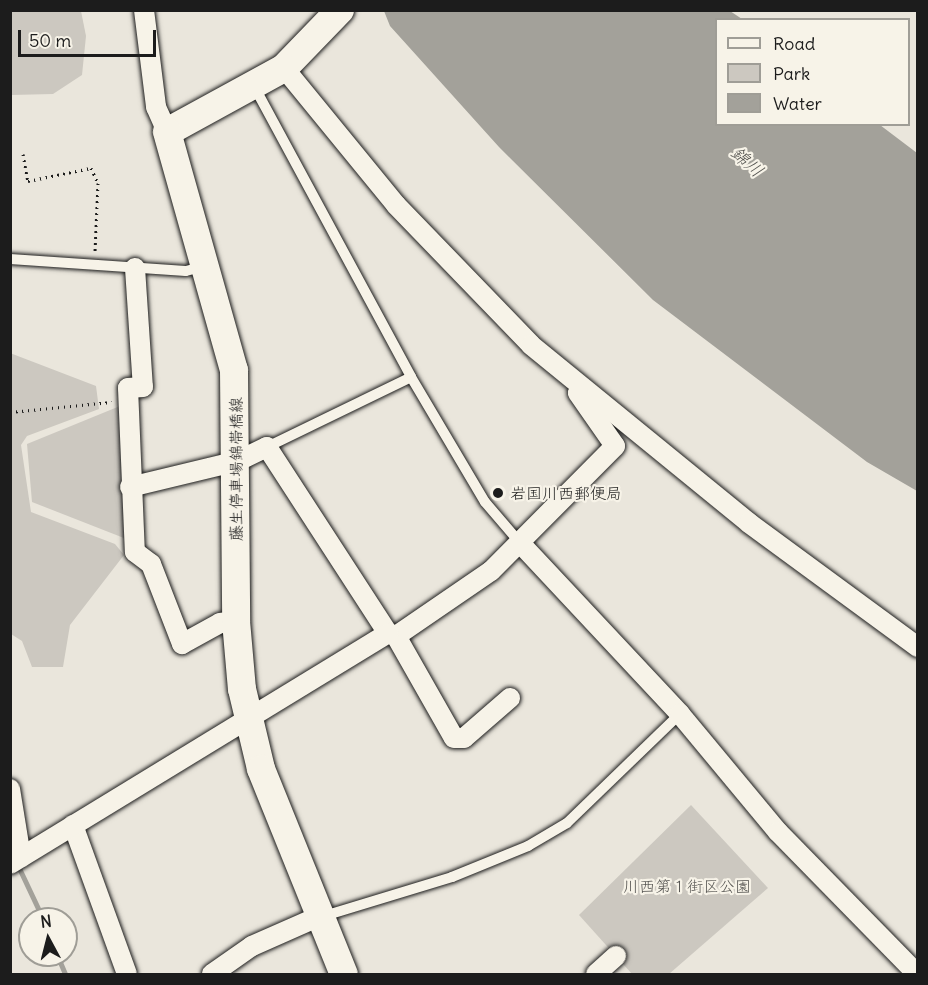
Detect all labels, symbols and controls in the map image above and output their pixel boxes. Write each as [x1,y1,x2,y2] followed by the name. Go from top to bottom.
[21,18,159,56] scale bar
[715,18,910,126] legend
[29,29,71,52] text: 50 m
[773,32,815,55] text: Road
[773,62,810,85] text: Park
[773,92,822,115] text: Water
[726,142,768,182] water label: 錦川
[226,397,246,541] street label: 藤生停車場錦帯橋線
[510,483,622,503] place label: 岩国川西郵便局
[491,486,505,500] marker: 岩国川西郵便局
[623,876,751,896] park label: 川西第１街区公園
[18,907,78,967] north arrow
[39,911,53,932] text: N

